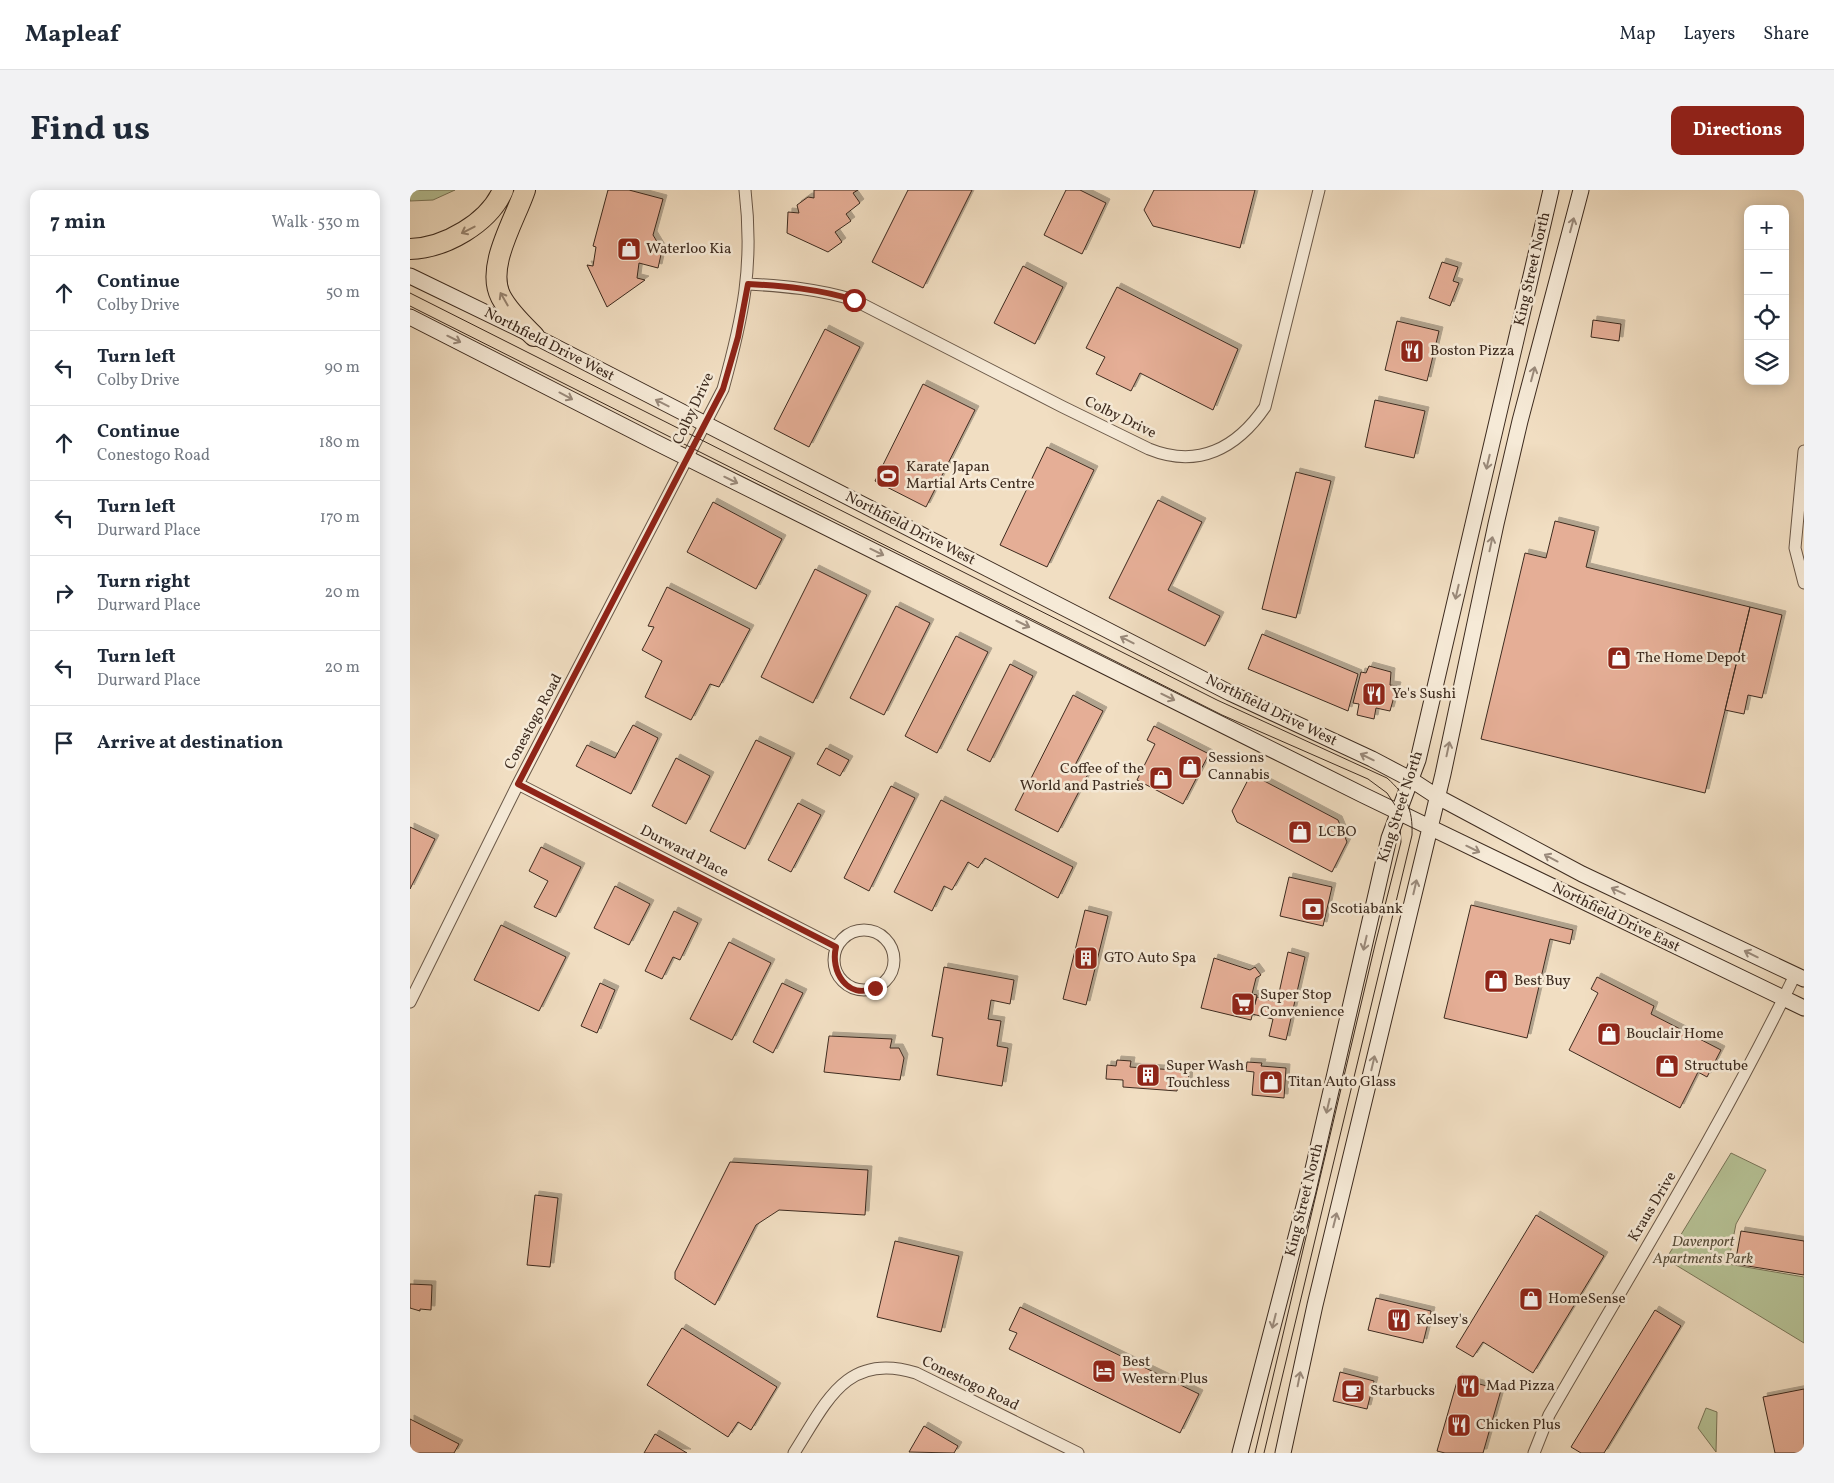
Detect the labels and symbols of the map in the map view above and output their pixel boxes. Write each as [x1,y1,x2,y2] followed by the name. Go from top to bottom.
[1510,210,1556,328] street label: King Street North
[1568,217,1577,233] one-way arrow
[461,226,476,235] one-way arrow
[616,236,642,262] shop icon: Waterloo Kia
[646,239,731,260] place label: Waterloo Kia
[843,289,866,312] route start
[498,292,508,306] one-way arrow
[480,303,618,387] street label: Northfield Drive West
[446,335,461,344] one-way arrow
[1399,338,1425,364] restaurant icon: Boston Pizza
[1430,341,1515,362] place label: Boston Pizza
[1528,367,1538,383] one-way arrow
[668,369,720,449] street label: Colby Drive
[559,392,573,402] one-way arrow
[1081,392,1159,444] street label: Colby Drive
[654,397,669,407] one-way arrow
[1483,453,1492,469] one-way arrow
[906,457,1035,495] place label: Karate Japan Martial Arts Centre
[875,463,901,489] sports icon: Karate Japan Martial Arts Centre
[724,475,739,485] one-way arrow
[841,487,979,571] street label: Northfield Drive West
[1487,537,1497,553] one-way arrow
[869,548,884,557] one-way arrow
[1452,583,1461,599] one-way arrow
[1015,619,1030,629] one-way arrow
[1120,635,1135,644] one-way arrow
[1606,645,1632,671] shop icon: The Home Depot
[1636,648,1746,669] place label: The Home Depot
[500,670,568,774] street label: Conestogo Road
[1202,670,1340,752] street label: Northfield Drive West
[1361,681,1387,707] restaurant icon: Ye's Sushi
[1392,684,1456,705] place label: Ye's Sushi
[1160,693,1175,702] one-way arrow
[1444,742,1453,758] one-way arrow
[1208,748,1270,786] place label: Sessions Cannabis
[1373,748,1429,866] street label: King Street North
[1360,752,1375,761] one-way arrow
[1177,754,1203,780] shop icon: Sessions Cannabis
[1020,759,1144,797] place label: Coffee of the World and Pastries
[1148,765,1174,791] shop icon: Coffee of the World and Pastries
[1287,819,1313,845] shop icon: LCBO
[636,821,732,883] street label: Durward Place
[1318,822,1357,843] place label: LCBO
[1465,844,1480,854] one-way arrow
[1544,853,1559,862] one-way arrow
[1549,878,1683,958] street label: Northfield Drive East
[1411,880,1420,896] one-way arrow
[1610,886,1625,896] one-way arrow
[1300,896,1326,922] bank icon: Scotiabank
[1330,899,1403,920] place label: Scotiabank
[1360,934,1369,950] one-way arrow
[1073,945,1099,971] building icon: GTO Auto Spa
[1104,948,1196,969] place label: GTO Auto Spa
[1744,949,1759,958] one-way arrow
[1483,968,1509,994] shop icon: Best Buy
[1514,971,1571,992] place label: Best Buy
[864,977,887,1000] route end
[1260,985,1344,1023] place label: Super Stop Convenience
[1230,991,1256,1017] supermarket icon: Super Stop Convenience
[1596,1021,1622,1047] shop icon: Bouclair Home
[1626,1024,1724,1045] place label: Bouclair Home
[1654,1053,1680,1079] shop icon: Structube
[1369,1055,1378,1071] one-way arrow
[1166,1056,1244,1094] place label: Super Wash Touchless
[1684,1056,1748,1077] place label: Structube
[1135,1062,1161,1088] building icon: Super Wash Touchless
[1258,1069,1284,1095] shop icon: Titan Auto Glass
[1288,1072,1396,1093] place label: Titan Auto Glass
[1323,1098,1332,1114] one-way arrow
[1281,1141,1329,1259] street label: King Street North
[1624,1168,1682,1246] street label: Kraus Drive
[1331,1213,1340,1229] one-way arrow
[1652,1232,1753,1270] park label: Davenport Apartments Park
[1518,1286,1544,1312] shop icon: HomeSense
[1548,1289,1626,1310] place label: HomeSense
[1386,1307,1412,1333] restaurant icon: Kelsey's
[1416,1310,1468,1331] place label: Kelsey's
[1269,1313,1278,1329] one-way arrow
[918,1351,1022,1417] street label: Conestogo Road
[1122,1352,1208,1390] place label: Best Western Plus
[1091,1358,1117,1384] hotel icon: Best Western Plus
[1294,1371,1304,1387] one-way arrow
[1455,1373,1481,1399] restaurant icon: Mad Pizza
[1486,1376,1555,1397] place label: Mad Pizza
[1340,1378,1366,1404] cafe icon: Starbucks
[1370,1381,1435,1402] place label: Starbucks
[1446,1412,1472,1438] restaurant icon: Chicken Plus
[1476,1415,1561,1436] place label: Chicken Plus

